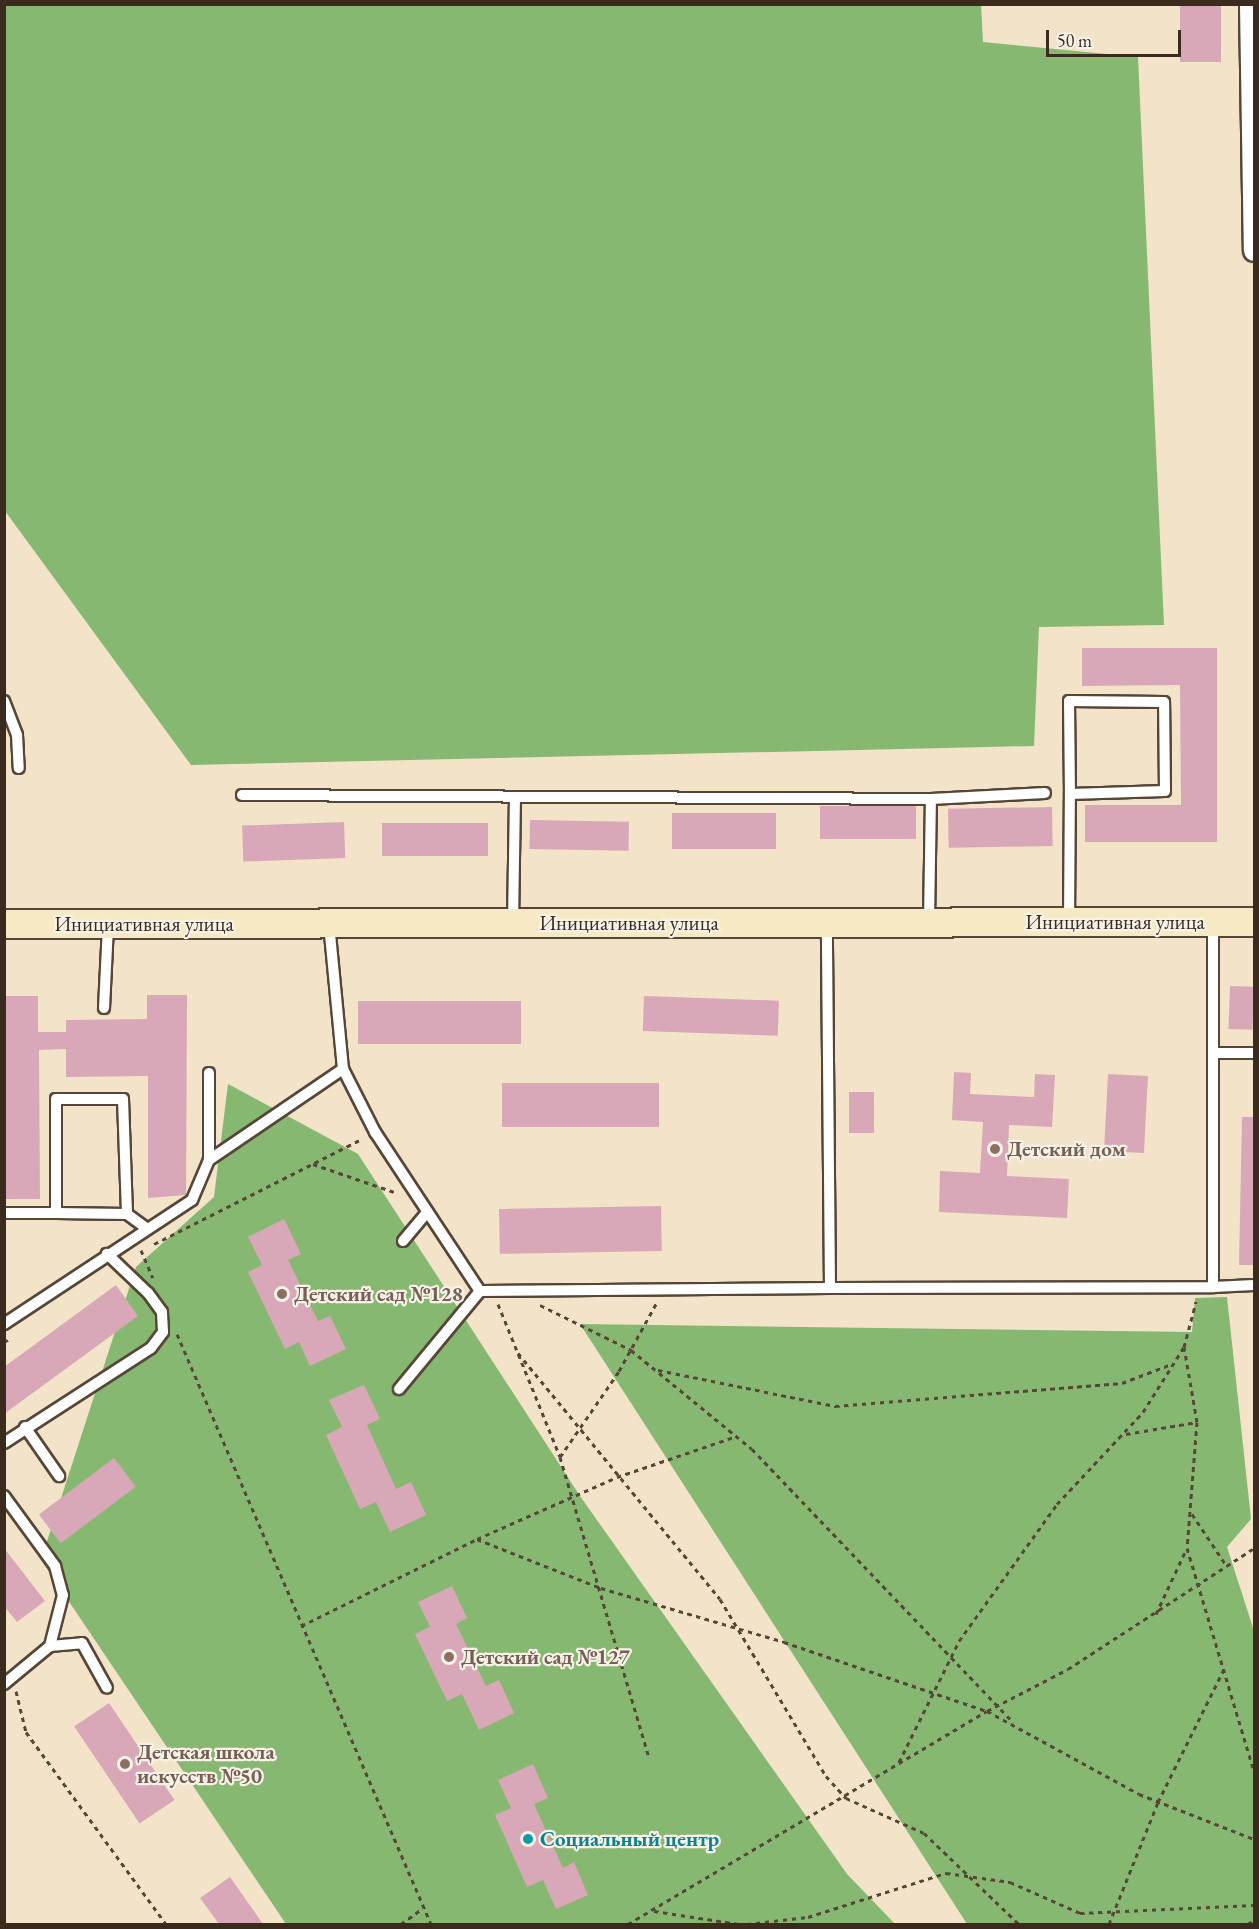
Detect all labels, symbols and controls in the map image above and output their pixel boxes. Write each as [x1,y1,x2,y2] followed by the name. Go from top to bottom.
[1049,18,1184,56] scale bar
[1057,29,1092,52] text: 50 m
[1025,909,1205,935] street label: Инициативная улица
[539,910,719,936] street label: Инициативная улица
[54,911,234,937] street label: Инициативная улица
[1007,1136,1126,1162] place label: Детский дом
[988,1142,1002,1156] marker: Детский дом
[294,1281,463,1307] place label: Детский сад №128
[275,1287,289,1301] marker: Детский сад №128
[461,1644,630,1670] place label: Детский сад №127
[442,1650,456,1664] marker: Детский сад №127
[137,1739,275,1789] place label: Детская школа искусств №50
[118,1757,132,1771] marker: Детская школа искусств №50
[540,1826,719,1852] place label: Социальный центр
[521,1832,535,1846] marker: Социальный центр

